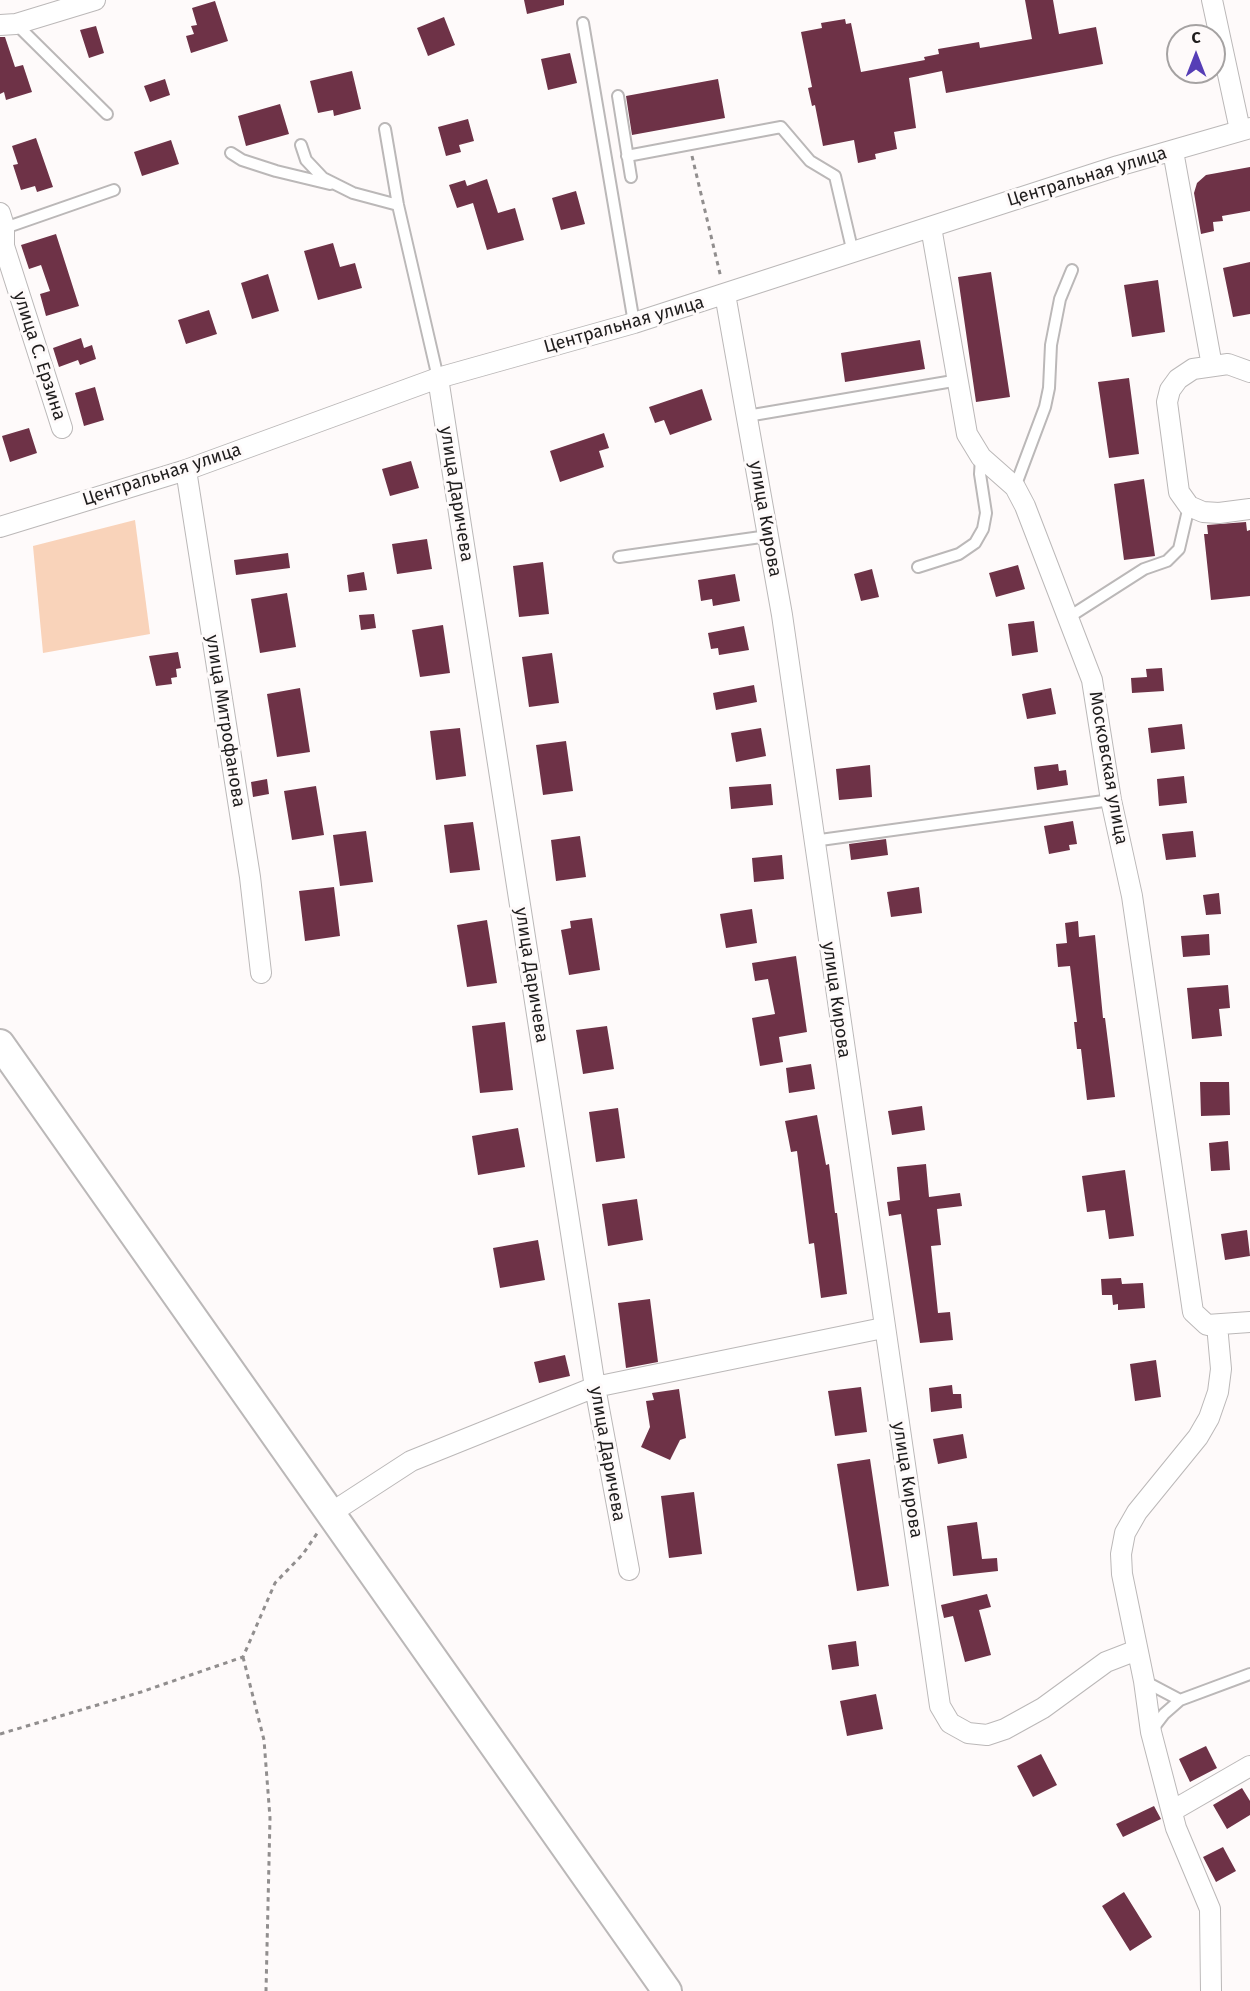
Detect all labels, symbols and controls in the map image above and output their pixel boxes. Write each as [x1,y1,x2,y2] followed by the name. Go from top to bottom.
[1166,24,1226,84] north arrow
[1191,28,1201,47] text: С
[1005,142,1169,212] street label: Центральная улица
[8,289,70,423] street label: улица С. Ерзина
[541,292,707,358] street label: Центральная улица
[435,425,477,563] street label: улица Даричева
[80,439,244,511] street label: Центральная улица
[744,459,786,579] street label: улица Кирова
[201,633,249,809] street label: улица Митрофанова
[1084,690,1132,846] street label: Московская улица
[510,906,552,1044] street label: улица Даричева
[817,940,855,1060] street label: улица Кирова
[584,1385,630,1523] street label: улица Даричева
[887,1420,927,1540] street label: улица Кирова

